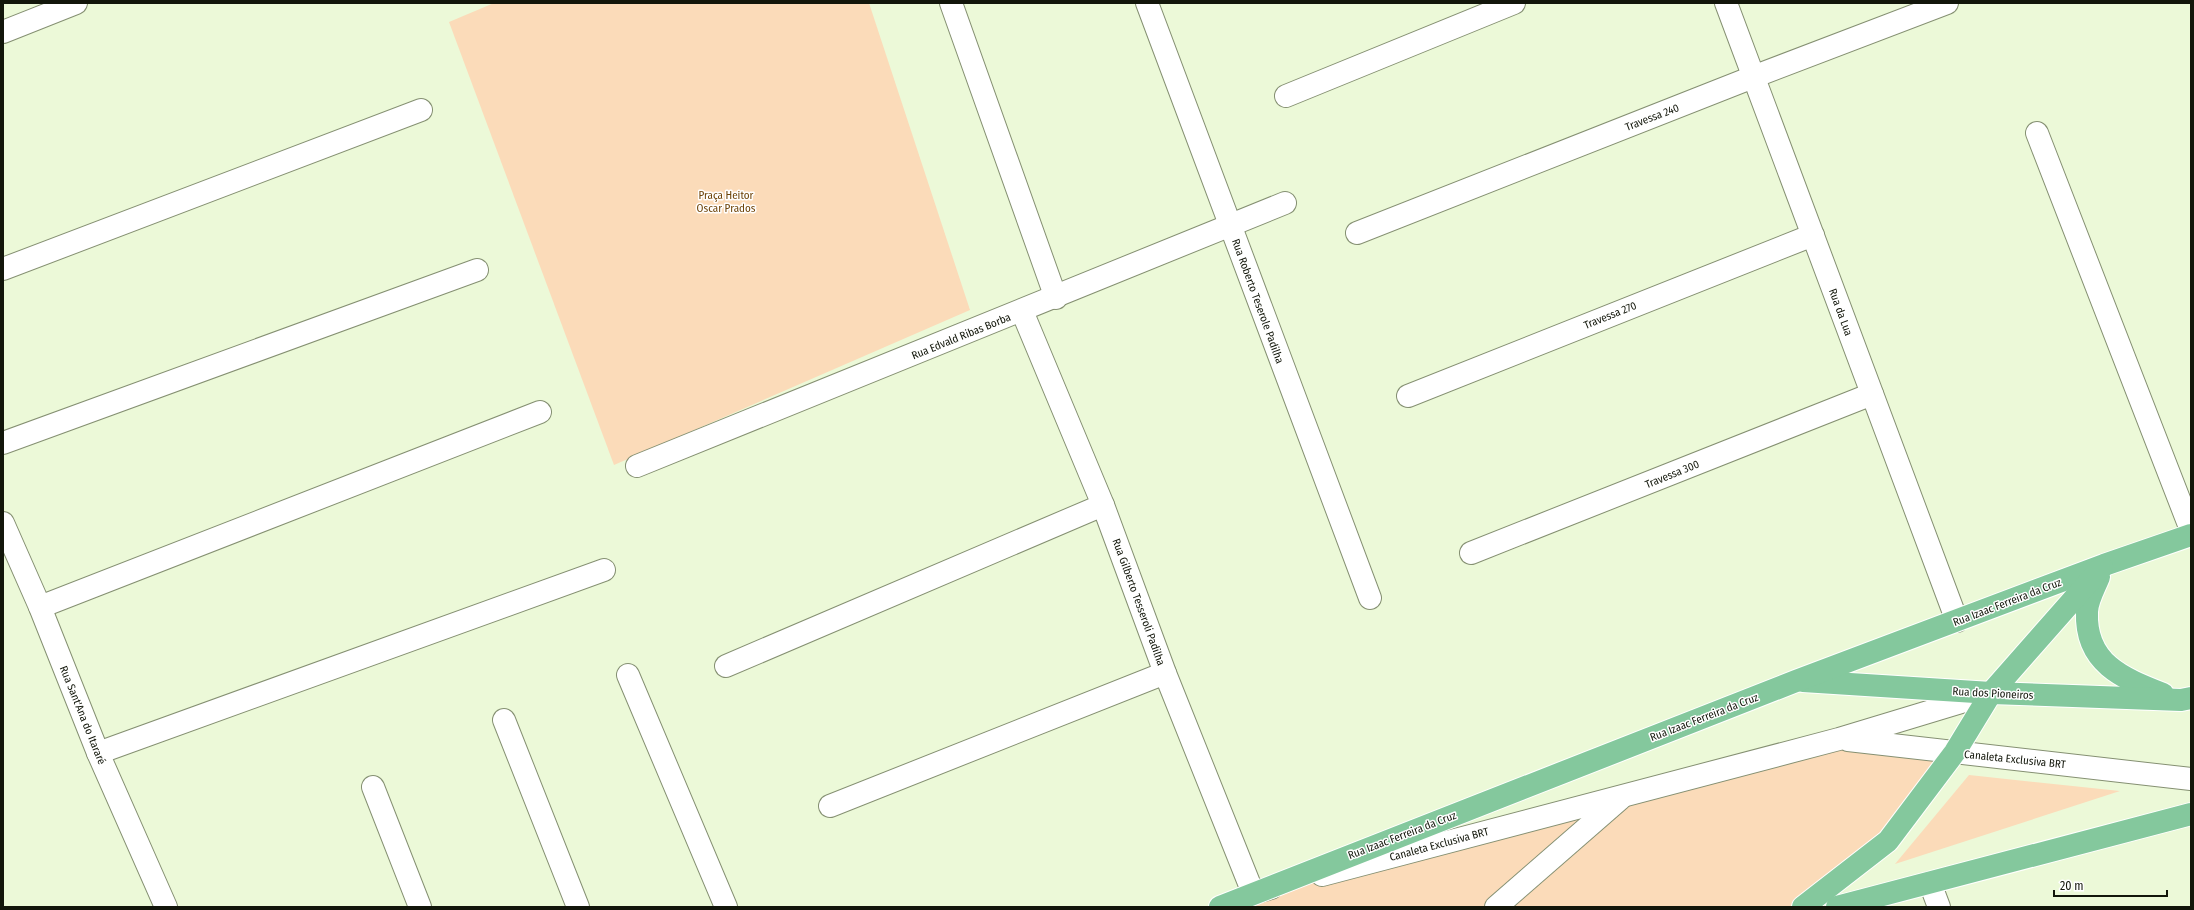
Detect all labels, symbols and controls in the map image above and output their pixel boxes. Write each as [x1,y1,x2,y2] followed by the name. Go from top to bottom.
[1623,101,1681,134] street label: Travessa 240
[697,189,756,215] park label: Praça Heitor Oscar Prados
[1229,237,1286,365] street label: Rua Roberto Teserole Padilha
[1826,287,1855,338] street label: Rua da Lua
[1582,299,1639,332] street label: Travessa 270
[910,311,1013,362] street label: Rua Edvald Ribas Borba
[1643,458,1701,491] street label: Travessa 300
[1109,537,1168,667] street label: Rua Gilberto Tesseroli Padilha
[1951,576,2064,629] street label: Rua Izaac Ferreira da Cruz
[57,664,108,766] street label: Rua Sant'Ana do Itararé
[1952,685,2034,702] street label: Rua dos Pioneiros
[1648,691,1761,744] street label: Rua Izaac Ferreira da Cruz
[1964,748,2067,771] street label: Canaleta Exclusiva BRT
[1346,809,1459,862] street label: Rua Izaac Ferreira da Cruz
[1388,825,1491,864] street label: Canaleta Exclusiva BRT
[2054,872,2167,898] scale bar
[2060,879,2084,893] text: 20 m

